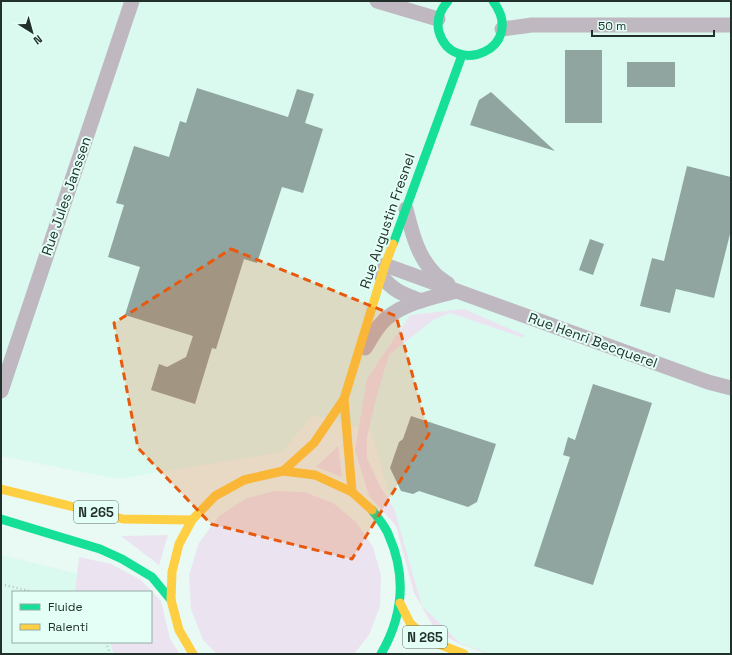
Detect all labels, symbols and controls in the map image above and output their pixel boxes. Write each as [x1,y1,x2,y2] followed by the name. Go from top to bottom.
[12,12,52,52] north arrow
[592,12,714,38] scale bar
[598,18,626,34] text: 50 m
[31,32,45,48] text: N
[37,134,95,258] street label: Rue Jules Janssen
[355,151,419,291] street label: Rue Augustin Fresnel
[526,308,660,372] street label: Rue Henri Becquerel
[74,501,118,523] road number: N 265
[12,591,152,643] legend
[48,599,83,615] text: Fluide
[48,619,88,635] text: Ralenti
[403,626,447,648] road number: N 265

